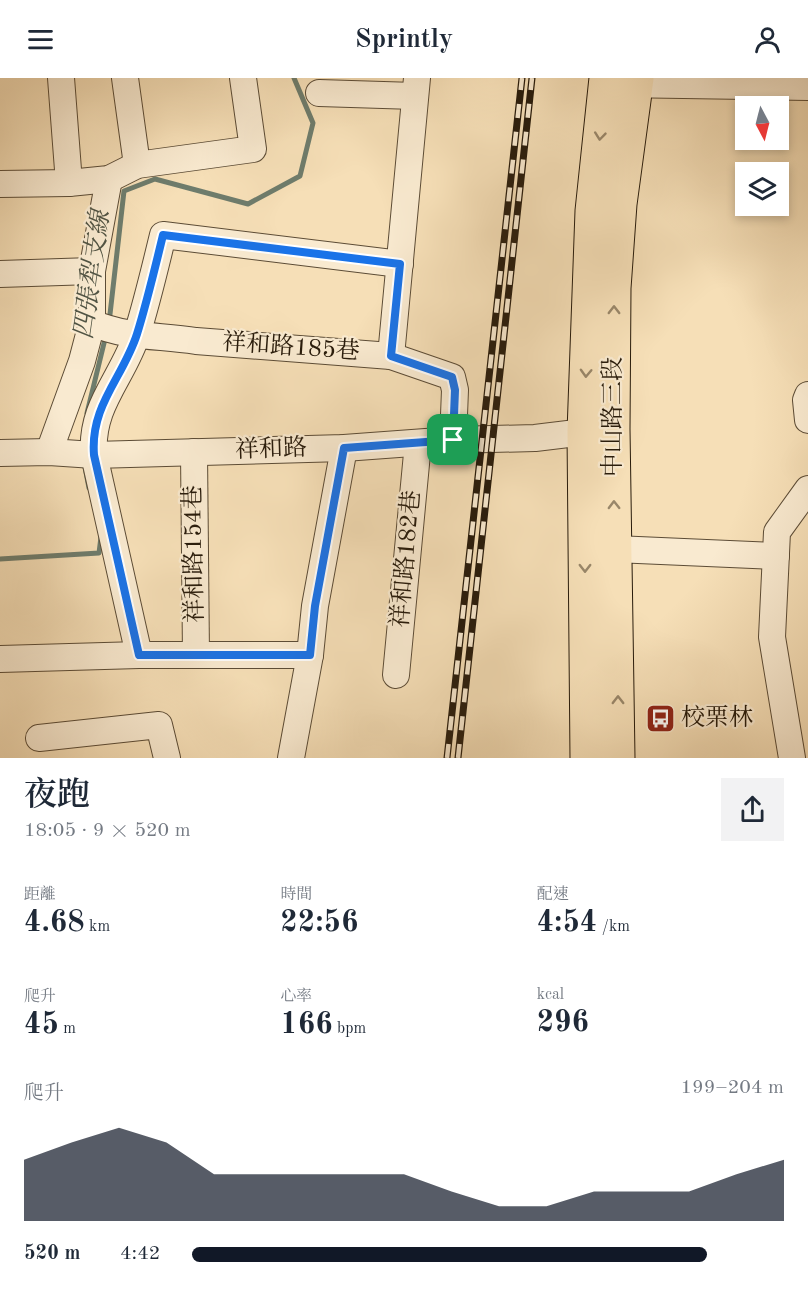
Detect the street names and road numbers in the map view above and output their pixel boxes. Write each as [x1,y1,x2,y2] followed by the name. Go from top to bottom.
[221,328,361,365] street label: 祥和路185巷
[599,357,626,477] street label: 中山路三段
[234,434,307,463] street label: 祥和路
[179,485,208,623] street label: 祥和路154巷
[386,489,425,629] street label: 祥和路182巷

